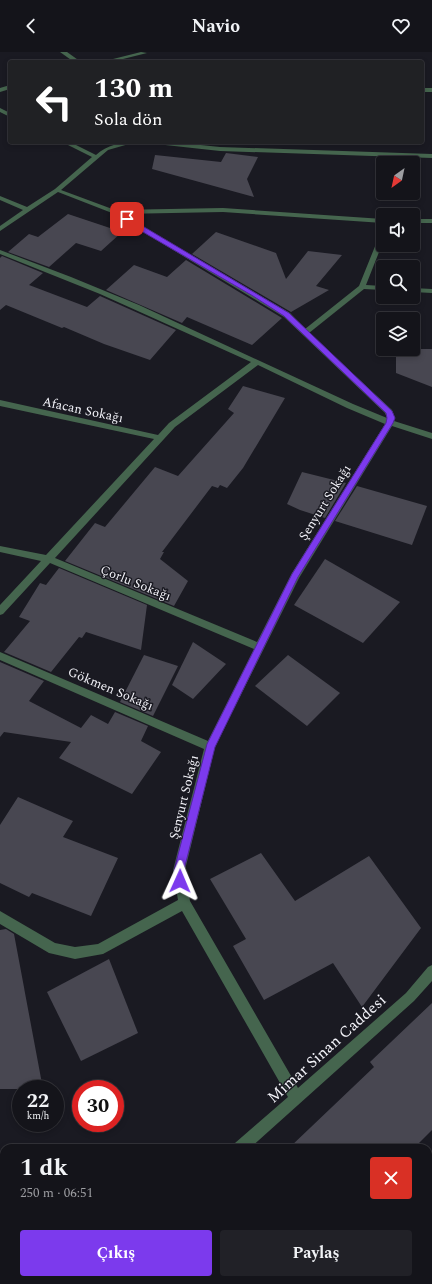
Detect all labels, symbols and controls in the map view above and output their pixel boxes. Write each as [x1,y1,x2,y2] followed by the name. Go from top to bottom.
[192,13,240,40] text: Navio
[20,15,42,37] icon: back
[390,15,412,37] icon: heart
[94,67,173,110] text: 130 m
[28,76,80,128] icon: left
[94,106,163,133] text: Sola dön
[376,156,420,200] north arrow
[376,156,420,356] map controls
[110,202,144,236] pin
[116,208,138,230] icon: arrive
[376,208,420,252] button: sound
[376,260,420,304] button: search
[376,312,420,356] button: layers
[40,392,125,428] street label: Afacan Sokağı
[294,461,356,544] street label: Şenyurt Sokağı
[97,560,174,606] street label: Çorlu Sokağı
[65,662,157,716] street label: Gökmen Sokağı
[164,753,204,841] street label: Şenyurt Sokağı
[159,860,201,902] position arrow
[262,989,392,1109] street label: Mimar Sinan Caddesi
[72,1080,124,1132] speed limit sign: 30
[27,1086,49,1116] text: 22
[27,1108,49,1124] text: km/h
[20,1150,68,1186] text: 1 dk
[370,1157,412,1199] button: close
[20,1183,93,1203] text: 250 m · 06:51
[20,1230,212,1276] button: Çıkış
[220,1230,412,1276] button: Paylaş

